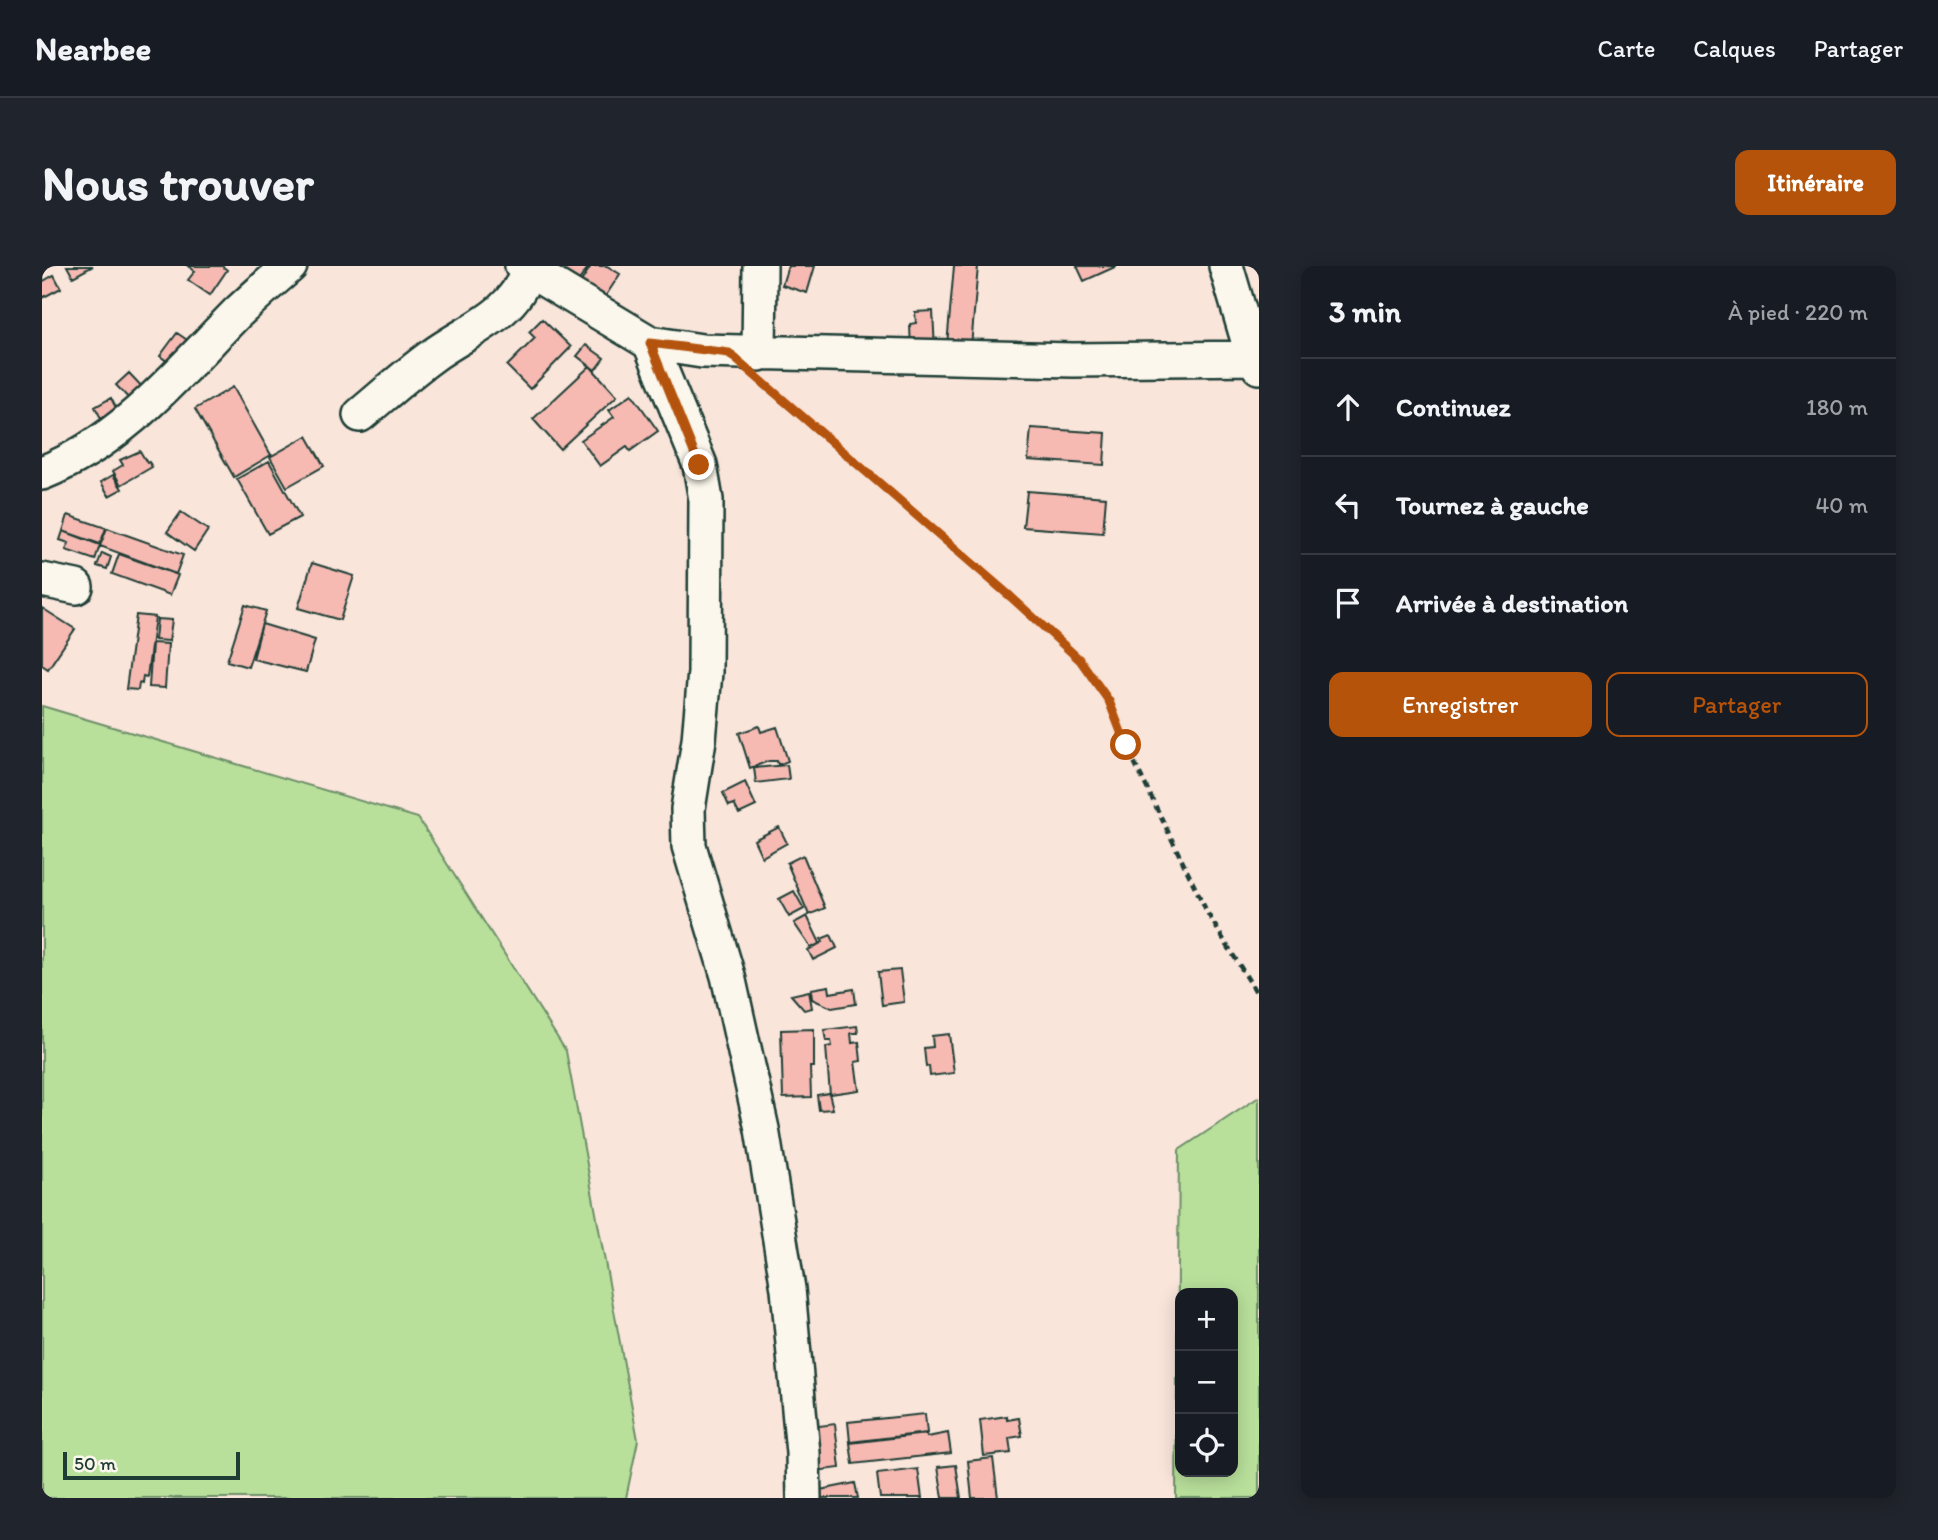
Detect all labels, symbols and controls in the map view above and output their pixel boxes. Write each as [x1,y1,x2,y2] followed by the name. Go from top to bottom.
[35,29,151,68] text: Nearbee
[1598,34,1655,63] text: Carte
[1693,34,1776,63] text: Calques
[1814,34,1903,63] text: Partager
[1735,150,1896,215] button: Itinéraire
[42,153,314,212] text: Nous trouver
[1329,293,1401,330] text: 3 min
[1728,298,1868,326] text: À pied · 220 m
[1329,388,1367,426] icon: ahead
[1396,391,1511,423] text: Continuez
[1806,393,1868,421] text: 180 m
[683,449,714,480] route end
[1329,486,1367,524] icon: left
[1396,489,1589,521] text: Tournez à gauche
[1815,491,1868,519] text: 40 m
[1329,584,1367,622] icon: arrive
[1396,587,1628,619] text: Arrivée à destination
[1329,672,1592,737] button: Enregistrer
[1606,672,1868,737] button: Partager
[1110,729,1141,760] route start
[1175,1288,1238,1477] map controls
[1175,1288,1238,1351] button: +
[1175,1351,1238,1414] button: −
[1175,1414,1238,1477] button: locate
[63,1449,240,1481] scale bar
[74,1452,116,1475] text: 50 m

